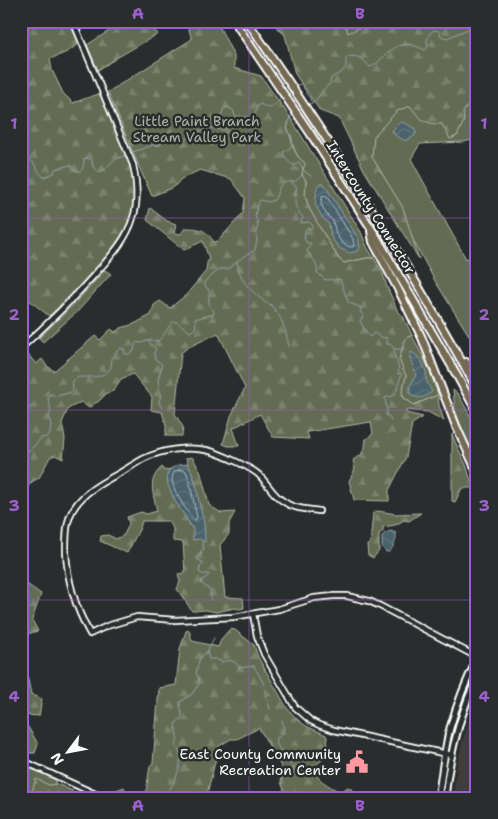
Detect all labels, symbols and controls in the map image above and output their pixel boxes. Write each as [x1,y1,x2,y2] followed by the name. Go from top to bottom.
[132,3,144,24] text: A
[355,3,365,24] text: B
[133,112,261,146] park label: Little Paint Branch Stream Valley Park
[10,113,18,134] text: 1
[480,113,488,134] text: 1
[322,137,420,277] street label: Intercounty Connector
[8,304,20,325] text: 2
[478,304,490,325] text: 2
[8,495,20,516] text: 3
[478,495,490,516] text: 3
[8,686,20,707] text: 4
[478,686,490,707] text: 4
[42,726,92,776] north arrow
[180,745,341,779] place label: East County Community Recreation Center
[46,749,68,768] text: N
[344,749,370,775] public building icon: East County Community Recreation Center
[132,795,144,816] text: A
[355,795,365,816] text: B

